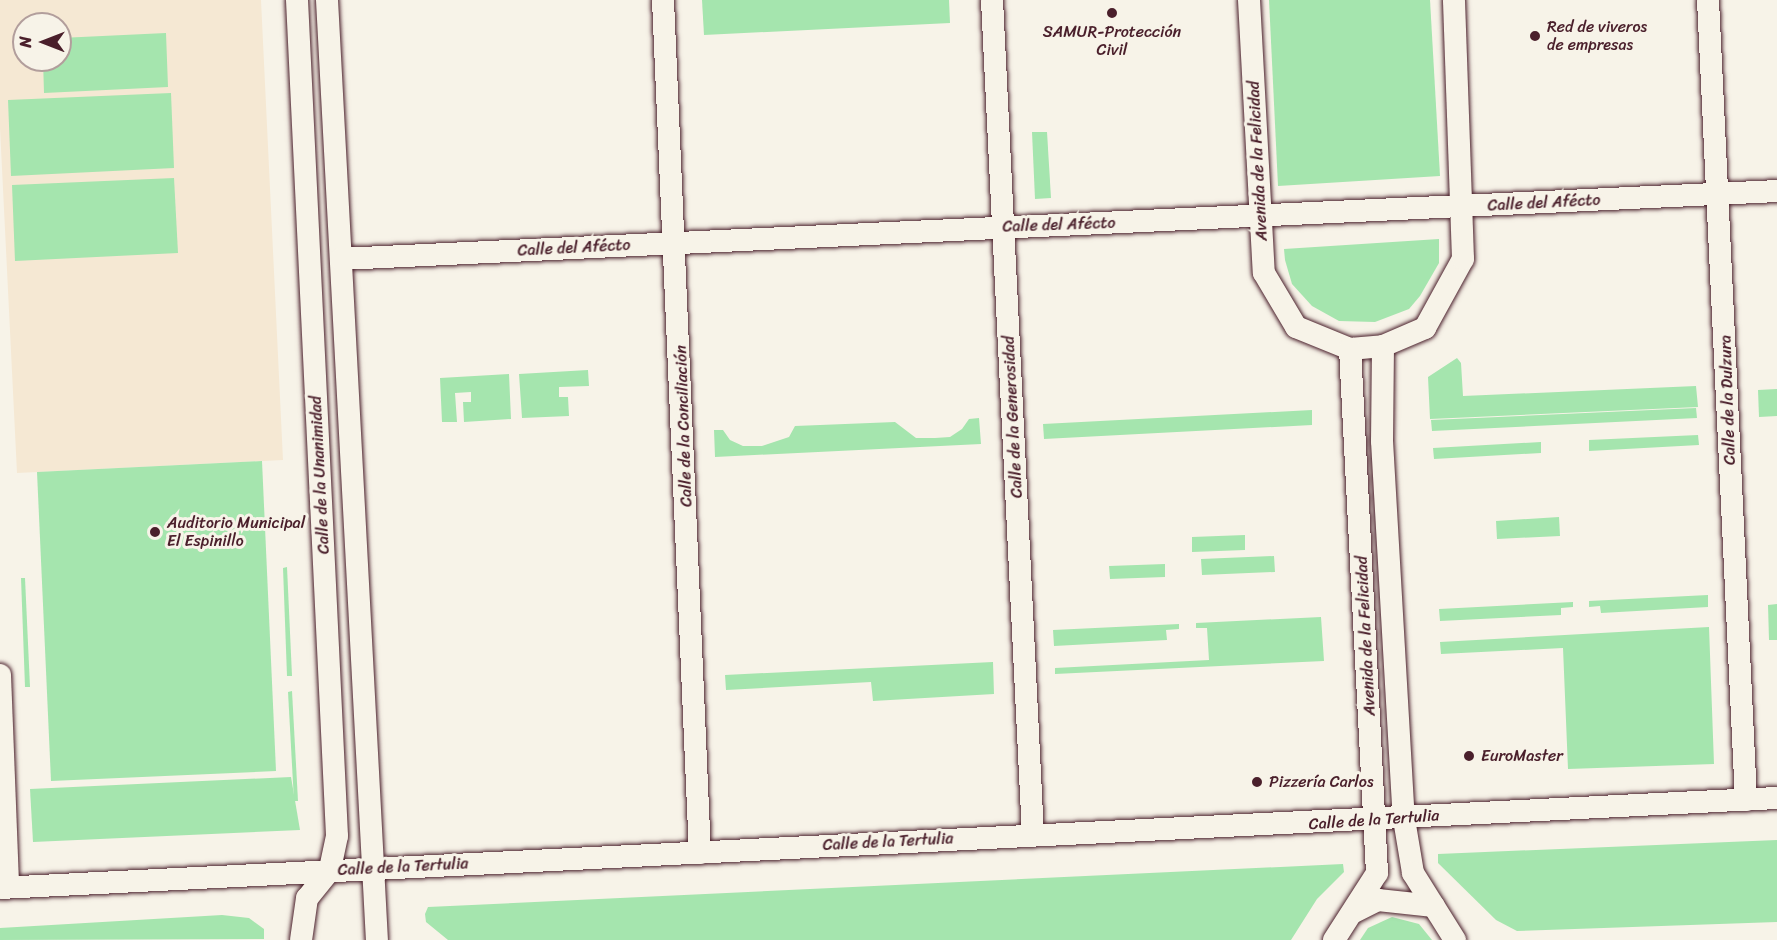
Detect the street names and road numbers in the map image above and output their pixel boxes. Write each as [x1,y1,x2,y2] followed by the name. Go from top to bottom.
[1244,80,1272,242] street label: Avenida de la Felicidad
[1487,190,1601,216] street label: Calle del Afécto
[1002,213,1116,237] street label: Calle del Afécto
[517,235,631,261] street label: Calle del Afécto
[1716,334,1740,466] street label: Calle de la Dulzura
[999,335,1027,499] street label: Calle de la Generosidad
[672,345,696,507] street label: Calle de la Conciliación
[306,395,334,555] street label: Calle de la Unanimidad
[1352,555,1380,717] street label: Avenida de la Felicidad
[1308,806,1440,834] street label: Calle de la Tertulia
[822,829,954,855] street label: Calle de la Tertulia
[337,854,469,880] street label: Calle de la Tertulia

